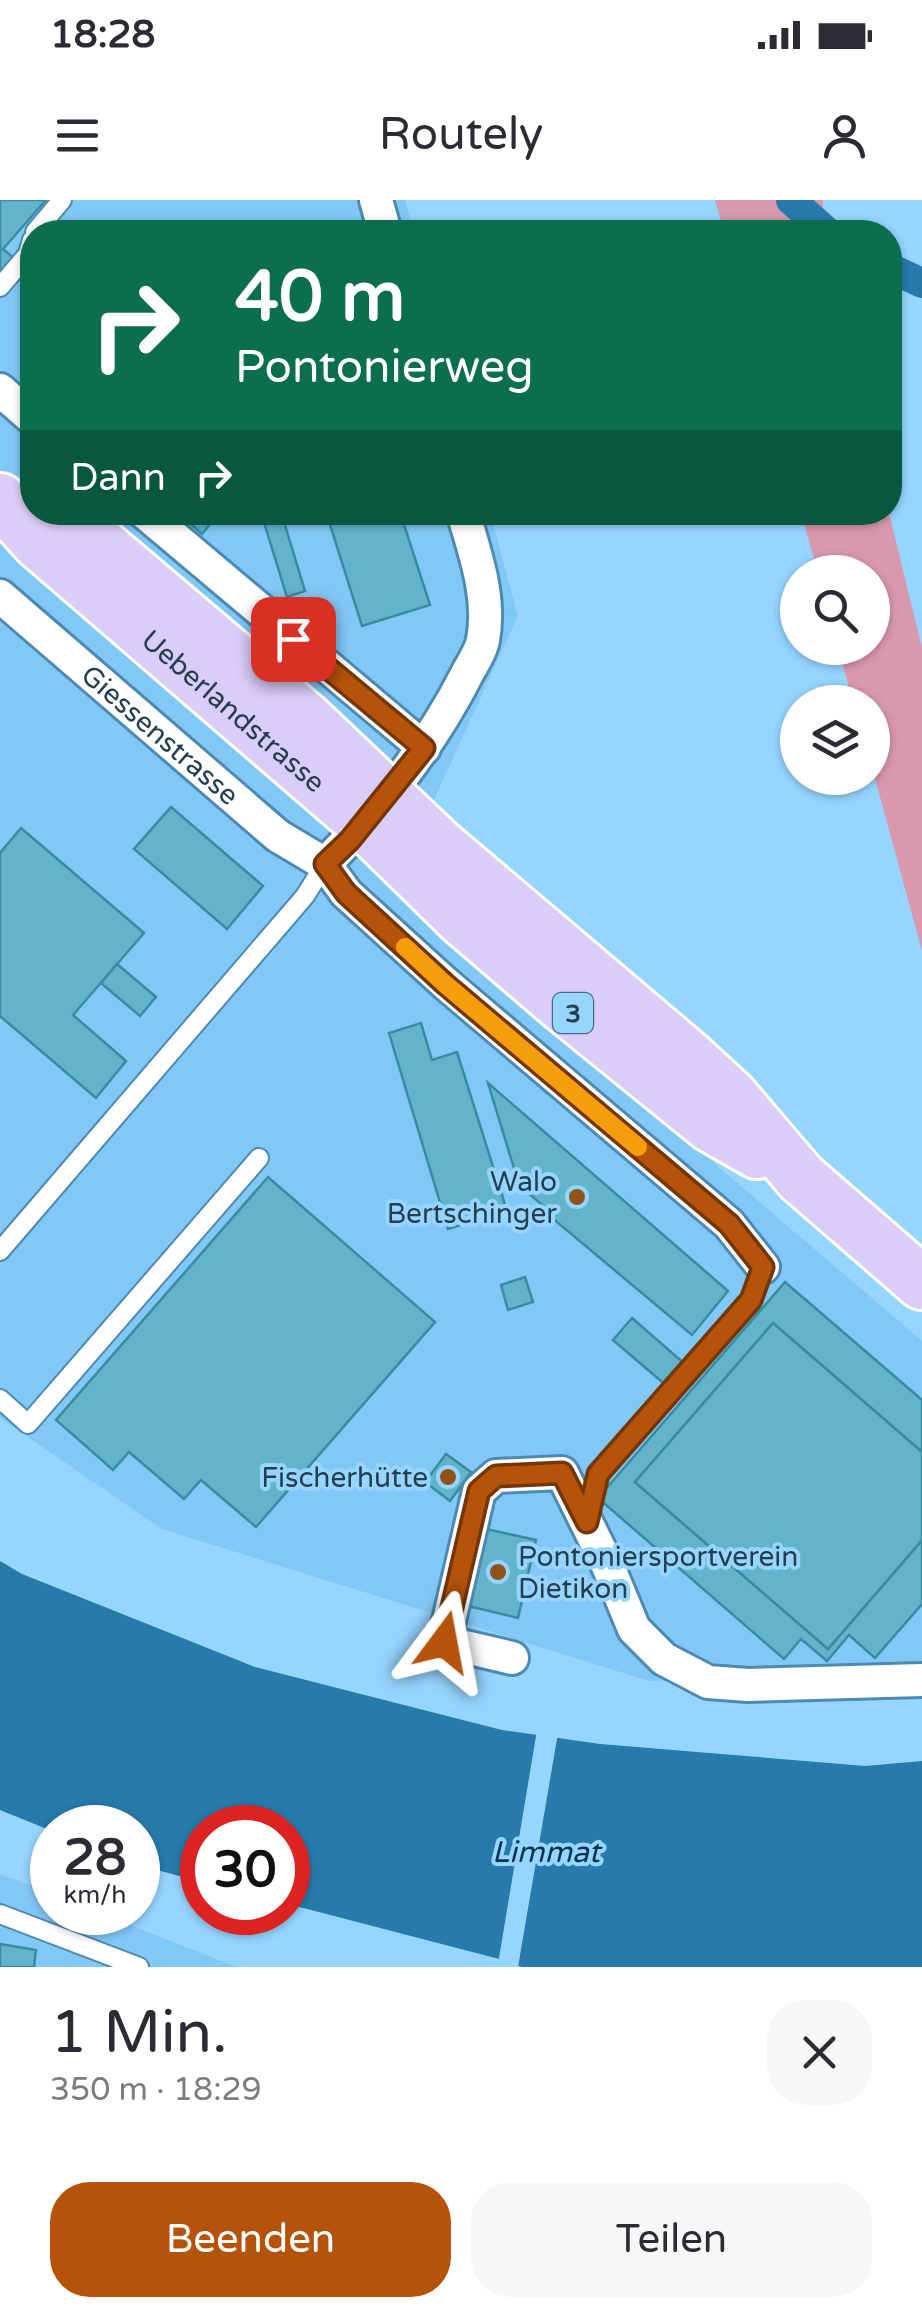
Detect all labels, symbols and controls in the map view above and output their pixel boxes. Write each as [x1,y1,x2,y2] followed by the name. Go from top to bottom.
[50,12,155,58] text: 18:28
[50,108,105,163] icon: menu
[379,108,543,162] text: Routely
[817,108,872,163] icon: person
[235,256,405,340] text: 40 m
[70,260,200,390] icon: right
[235,341,534,395] text: Pontonierweg
[186,450,241,505] icon: right
[70,455,166,501] text: Dann
[780,555,890,795] map controls
[780,555,890,665] button: search
[251,597,336,682] pin
[266,612,321,667] icon: arrive
[134,623,332,800] street label: Ueberlandstrasse
[74,658,246,813] street label: Giessenstrasse
[780,685,890,795] button: layers
[553,993,593,1033] road number: 3
[387,1165,557,1231] place label: Walo Bertschinger
[566,1186,588,1208] marker: Walo Bertschinger
[261,1461,428,1495] place label: Fischerhütte
[437,1466,459,1488] marker: Fischerhütte
[518,1540,798,1606] place label: Pontoniersportverein Dietikon
[487,1561,509,1583] marker: Pontoniersportverein Dietikon
[392,1590,496,1694] position arrow
[180,1805,310,1935] speed limit sign: 30
[64,1828,126,1888] text: 28
[492,1834,603,1871] water label: Limmat
[64,1880,126,1910] text: km/h
[50,1997,228,2069] text: 1 Min.
[767,2000,872,2105] button: close
[50,2071,262,2109] text: 350 m · 18:29
[50,2182,451,2297] button: Beenden
[471,2182,872,2297] button: Teilen

